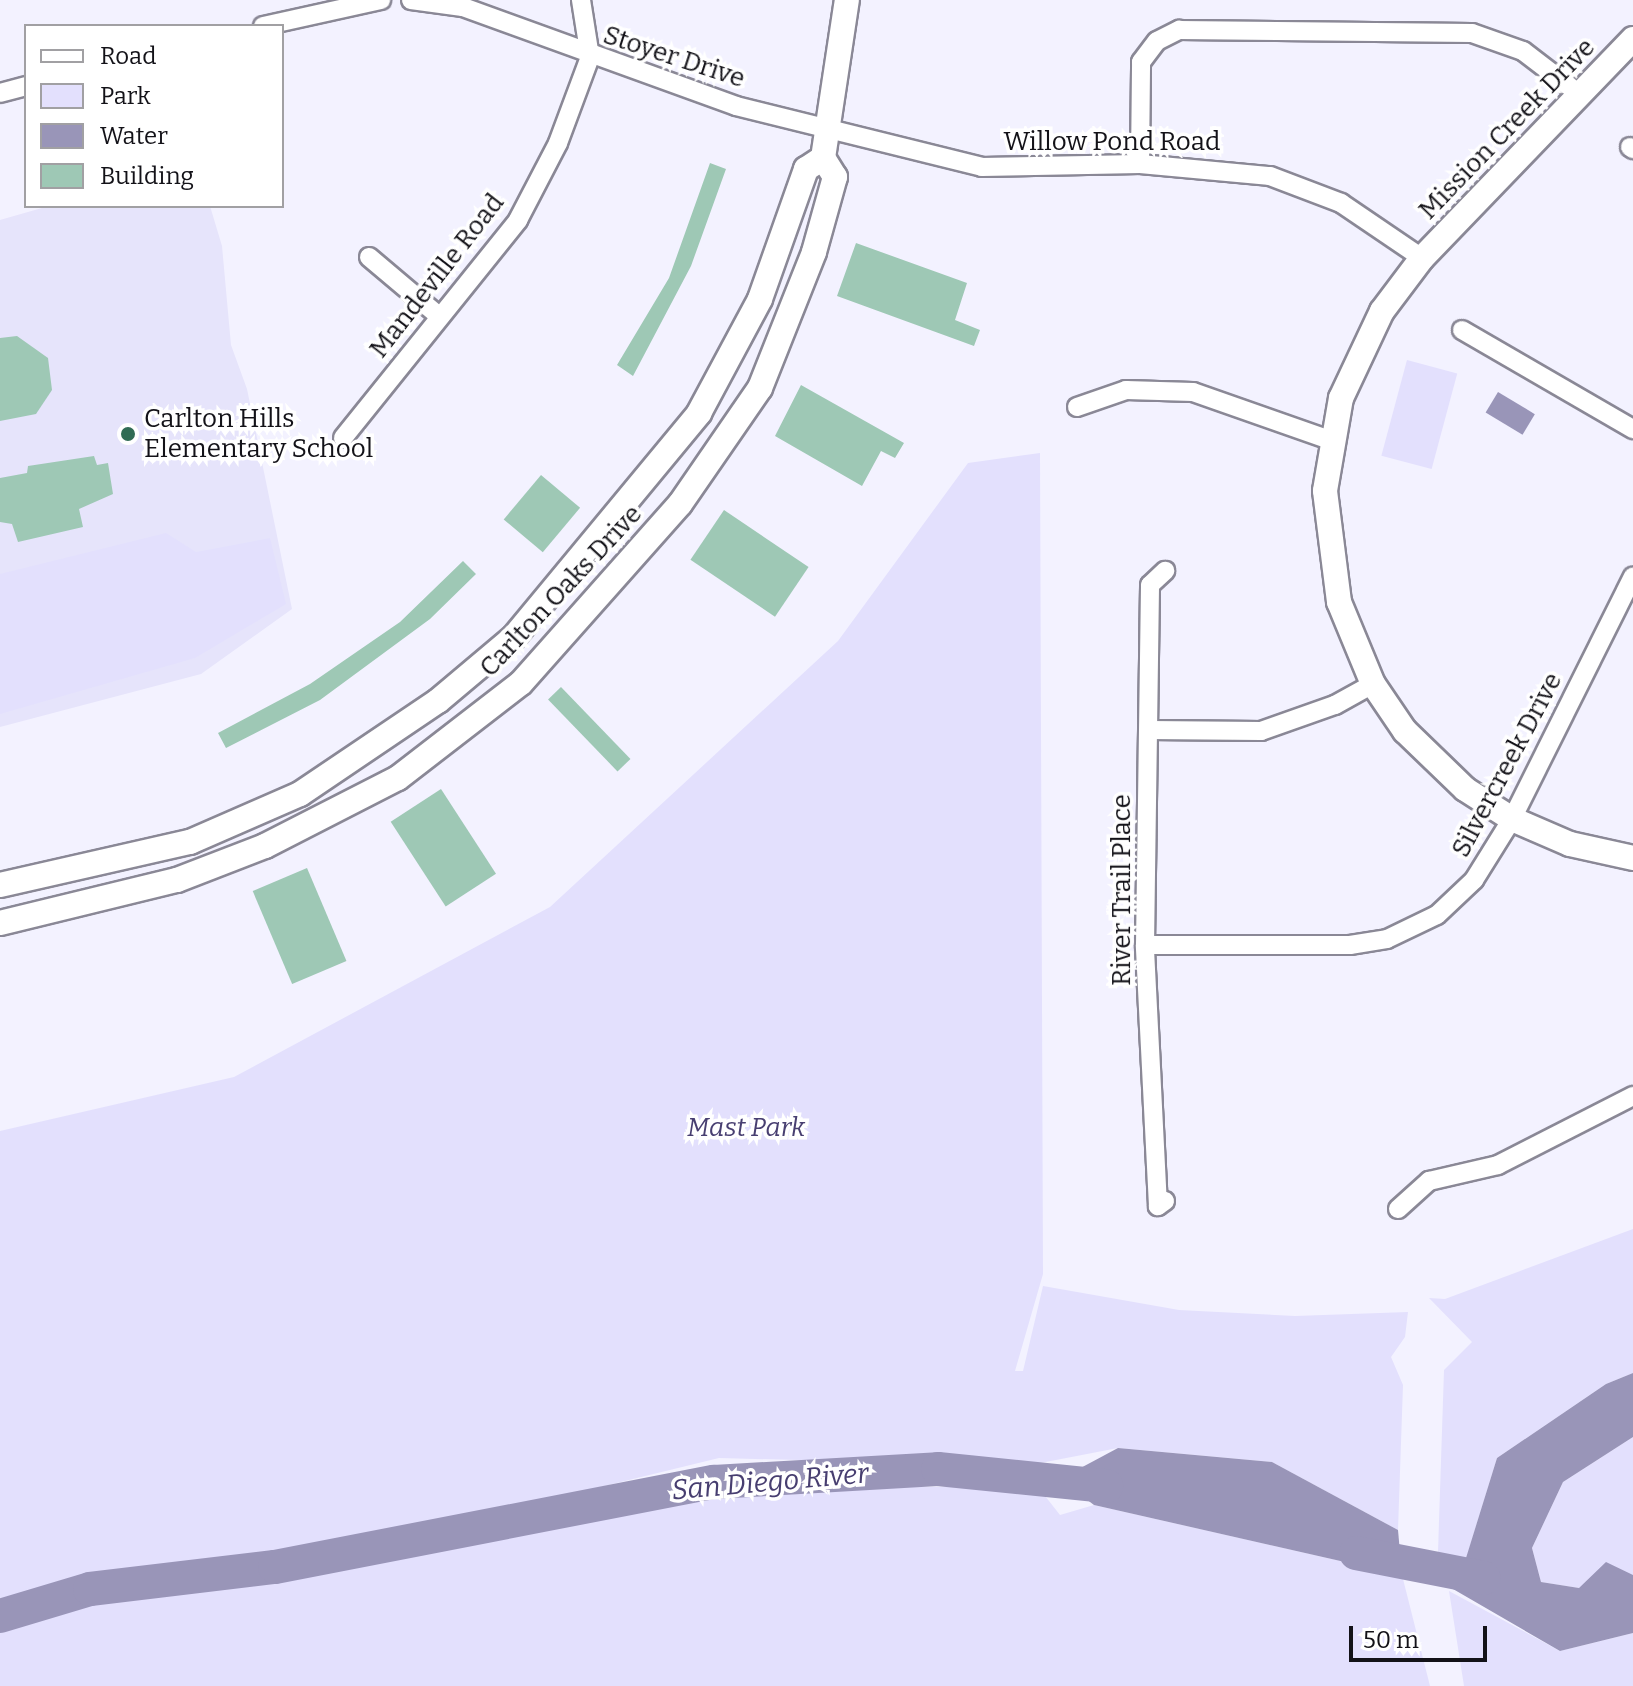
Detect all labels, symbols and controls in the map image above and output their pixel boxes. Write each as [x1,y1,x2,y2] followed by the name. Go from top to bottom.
[599,19,749,95] street label: Stoyer Drive
[24,24,284,208] legend
[1413,32,1601,226] street label: Mission Creek Drive
[100,42,156,70] text: Road
[100,82,151,110] text: Park
[100,122,168,150] text: Water
[1004,126,1220,158] street label: Willow Pond Road
[100,162,194,190] text: Building
[363,188,511,364] street label: Mandeville Road
[144,403,373,464] place label: Carlton Hills Elementary School
[119,425,137,443] marker: Carlton Hills Elementary School
[473,499,649,683] street label: Carlton Oaks Drive
[1445,668,1569,862] street label: Silvercreek Drive
[1106,794,1138,986] street label: River Trail Place
[687,1112,805,1144] park label: Mast Park
[670,1457,870,1507] water label: San Diego River
[1353,1610,1491,1660] scale bar
[1363,1626,1419,1654] text: 50 m

